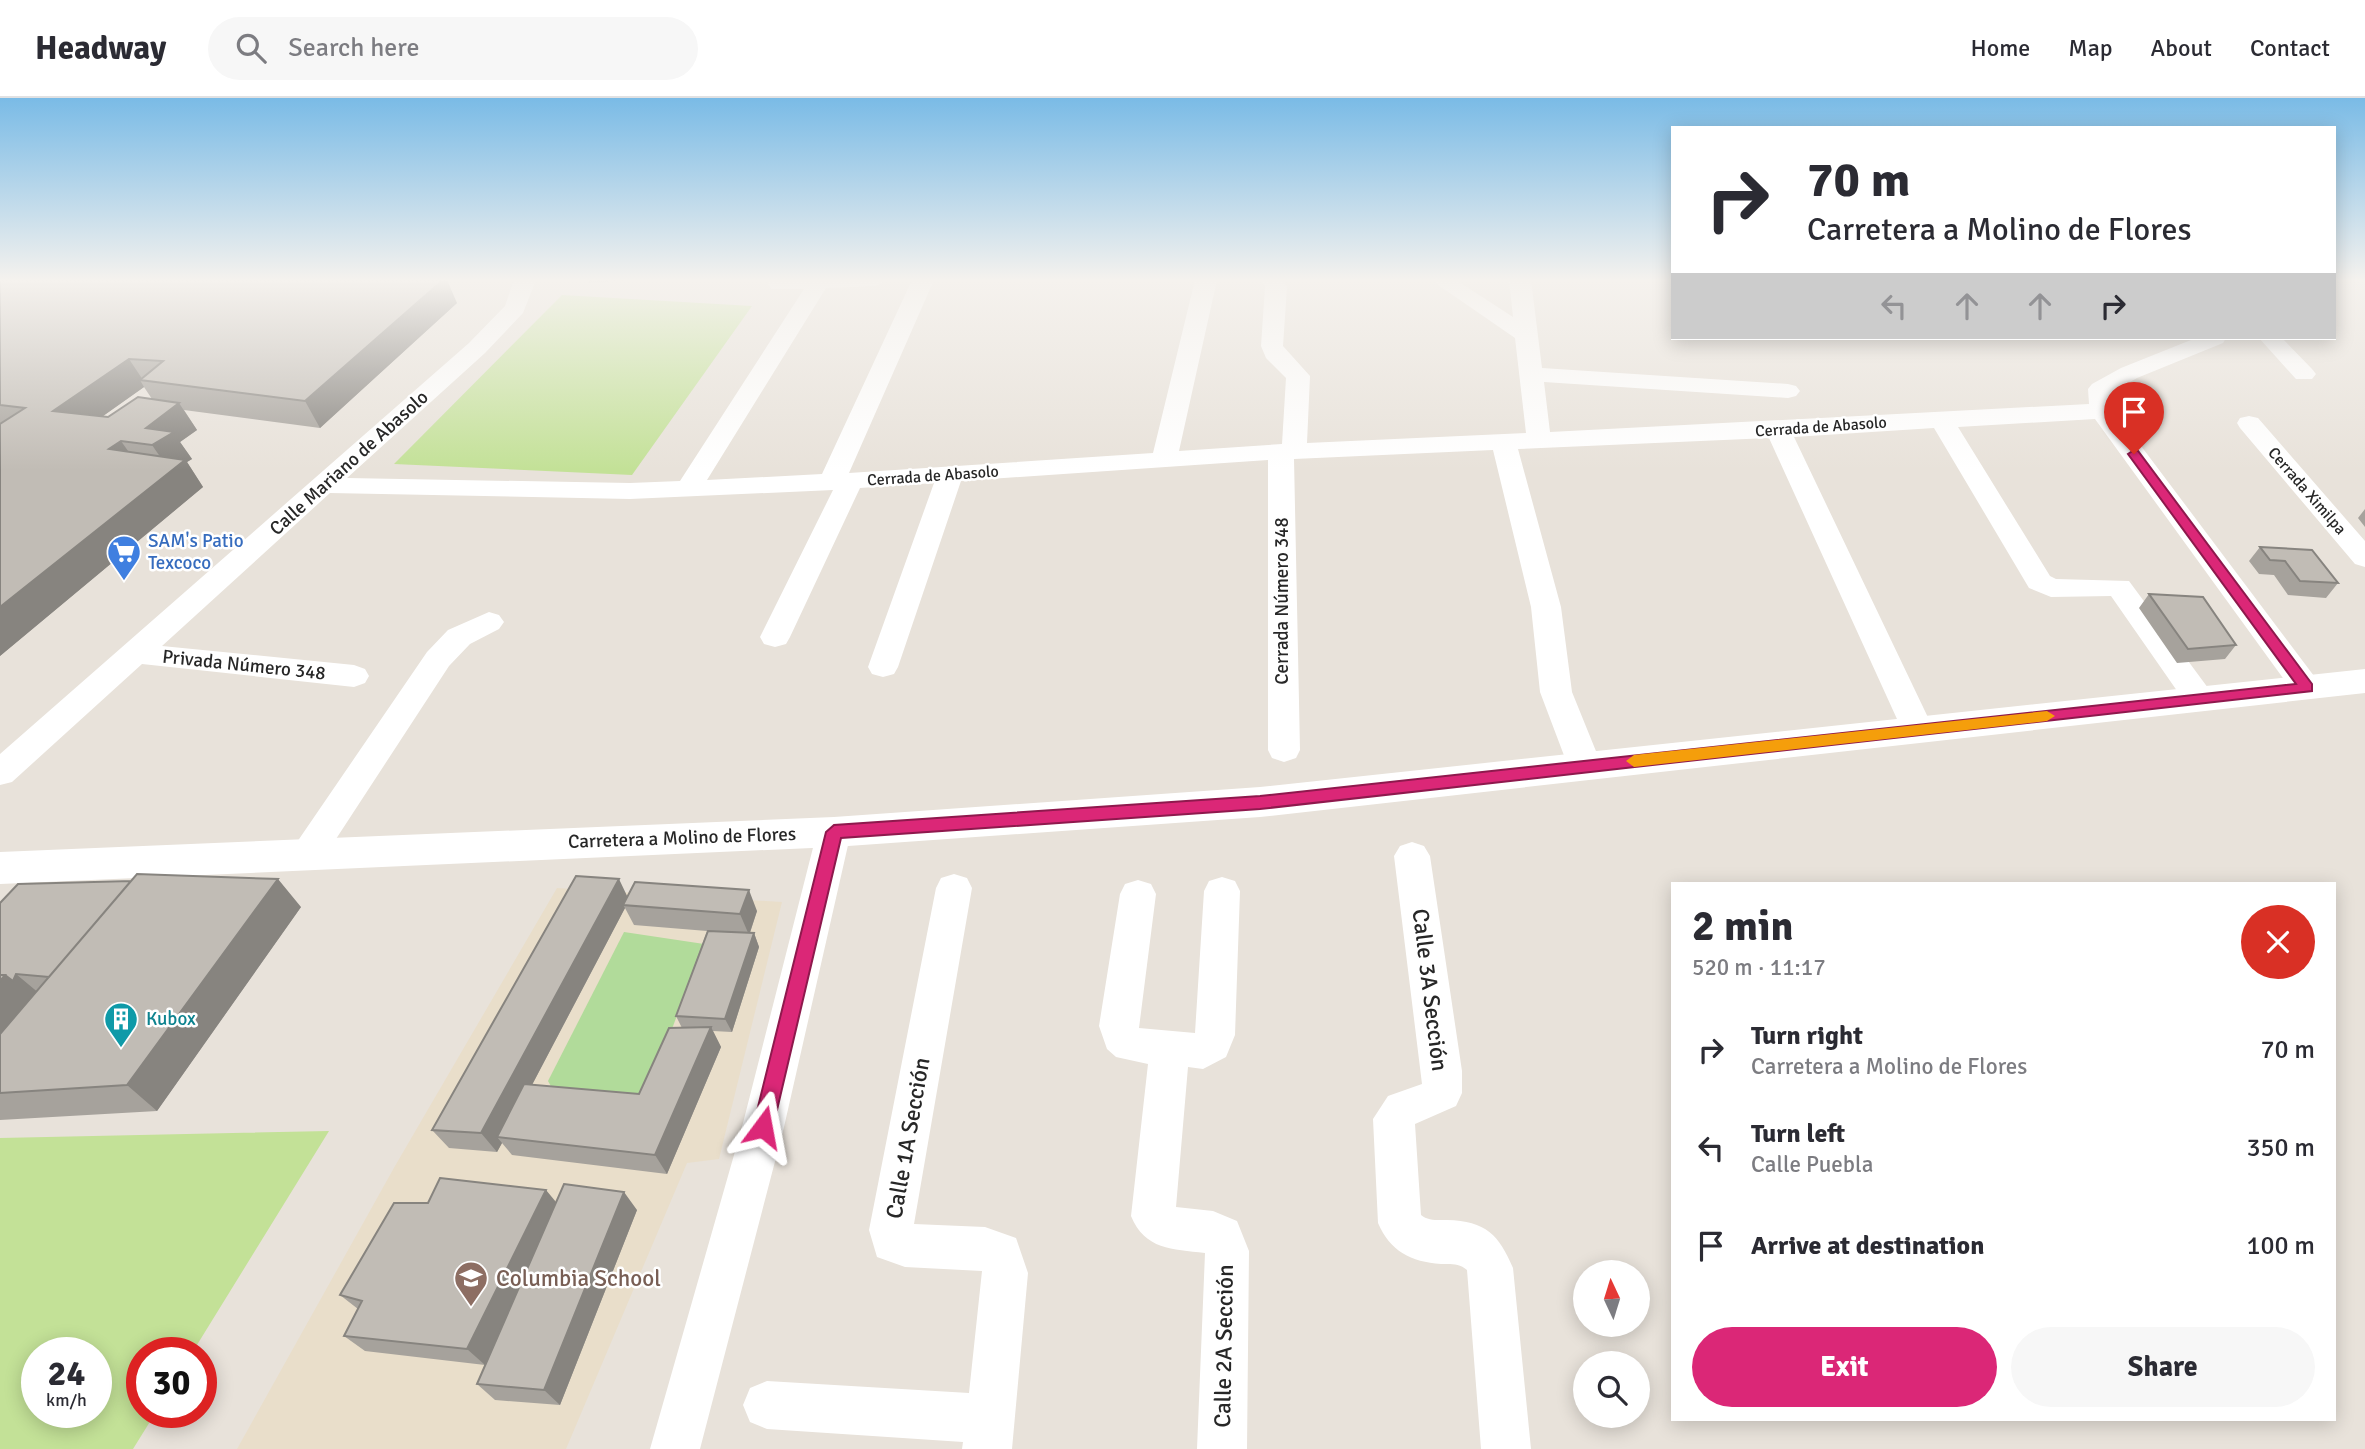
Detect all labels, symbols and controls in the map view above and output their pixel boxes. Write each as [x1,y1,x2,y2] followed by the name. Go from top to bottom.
[208,17,698,80] search box
[35,28,166,69] text: Headway
[232,29,270,67] icon: search
[288,32,419,64] text: Search here
[1970,33,2030,63] text: Home
[2068,33,2113,63] text: Map
[2151,33,2212,63] text: About
[2250,33,2330,63] text: Contact
[1807,150,1910,210] text: 70 m
[1692,154,1783,245] icon: right
[1807,210,2191,249] text: Carretera a Molino de Flores
[1875,287,1913,325] icon: left
[1948,287,1986,325] icon: ahead
[2021,287,2059,325] icon: ahead
[2094,287,2132,325] icon: right
[2104,382,2164,454] pin
[265,385,433,541] street label: Calle Mariano de Abasolo
[2115,393,2153,431] icon: arrive
[1755,412,1887,442] street label: Cerrada de Abasolo
[2264,443,2350,539] street label: Cerrada Ximilpa
[867,461,999,491] street label: Cerrada de Abasolo
[1270,517,1294,685] street label: Cerrada Número 348
[148,529,244,575] place label: SAM's Patio Texcoco
[105,533,143,582] supermarket icon: SAM's Patio Texcoco
[161,644,327,686] street label: Privada Número 348
[568,822,796,854] street label: Carretera a Molino de Flores
[1692,901,1793,952] text: 2 min
[2241,905,2315,979] button: close
[1406,907,1454,1073] street label: Calle 3A Sección
[1692,953,1826,982] text: 520 m · 11:17
[102,1000,140,1049] building icon: Kubox
[146,1007,196,1031] place label: Kubox
[1751,1020,1863,1052] text: Turn right
[1692,1031,1730,1069] icon: right
[2260,1034,2315,1066] text: 70 m
[1751,1052,2027,1081] text: Carretera a Molino de Flores
[880,1055,936,1221] street label: Calle 1A Sección
[726,1090,800,1164] position arrow
[1751,1118,1845,1150] text: Turn left
[1692,1129,1730,1167] icon: left
[2246,1132,2315,1164] text: 350 m
[1751,1150,1873,1179] text: Calle Puebla
[1692,1227,1730,1265] icon: arrive
[1751,1230,1984,1262] text: Arrive at destination
[2246,1230,2315,1262] text: 100 m
[452,1259,490,1308] school or university icon: Columbia School
[1573,1260,1650,1337] north arrow
[1573,1260,1650,1428] map controls
[496,1264,661,1293] place label: Columbia School
[1208,1264,1240,1428] street label: Calle 2A Sección
[1692,1327,1997,1407] button: Exit
[2011,1327,2315,1407] button: Share
[126,1337,217,1428] speed limit sign: 30
[1573,1351,1650,1428] button: search
[48,1352,85,1395] text: 24
[46,1389,87,1411] text: km/h

